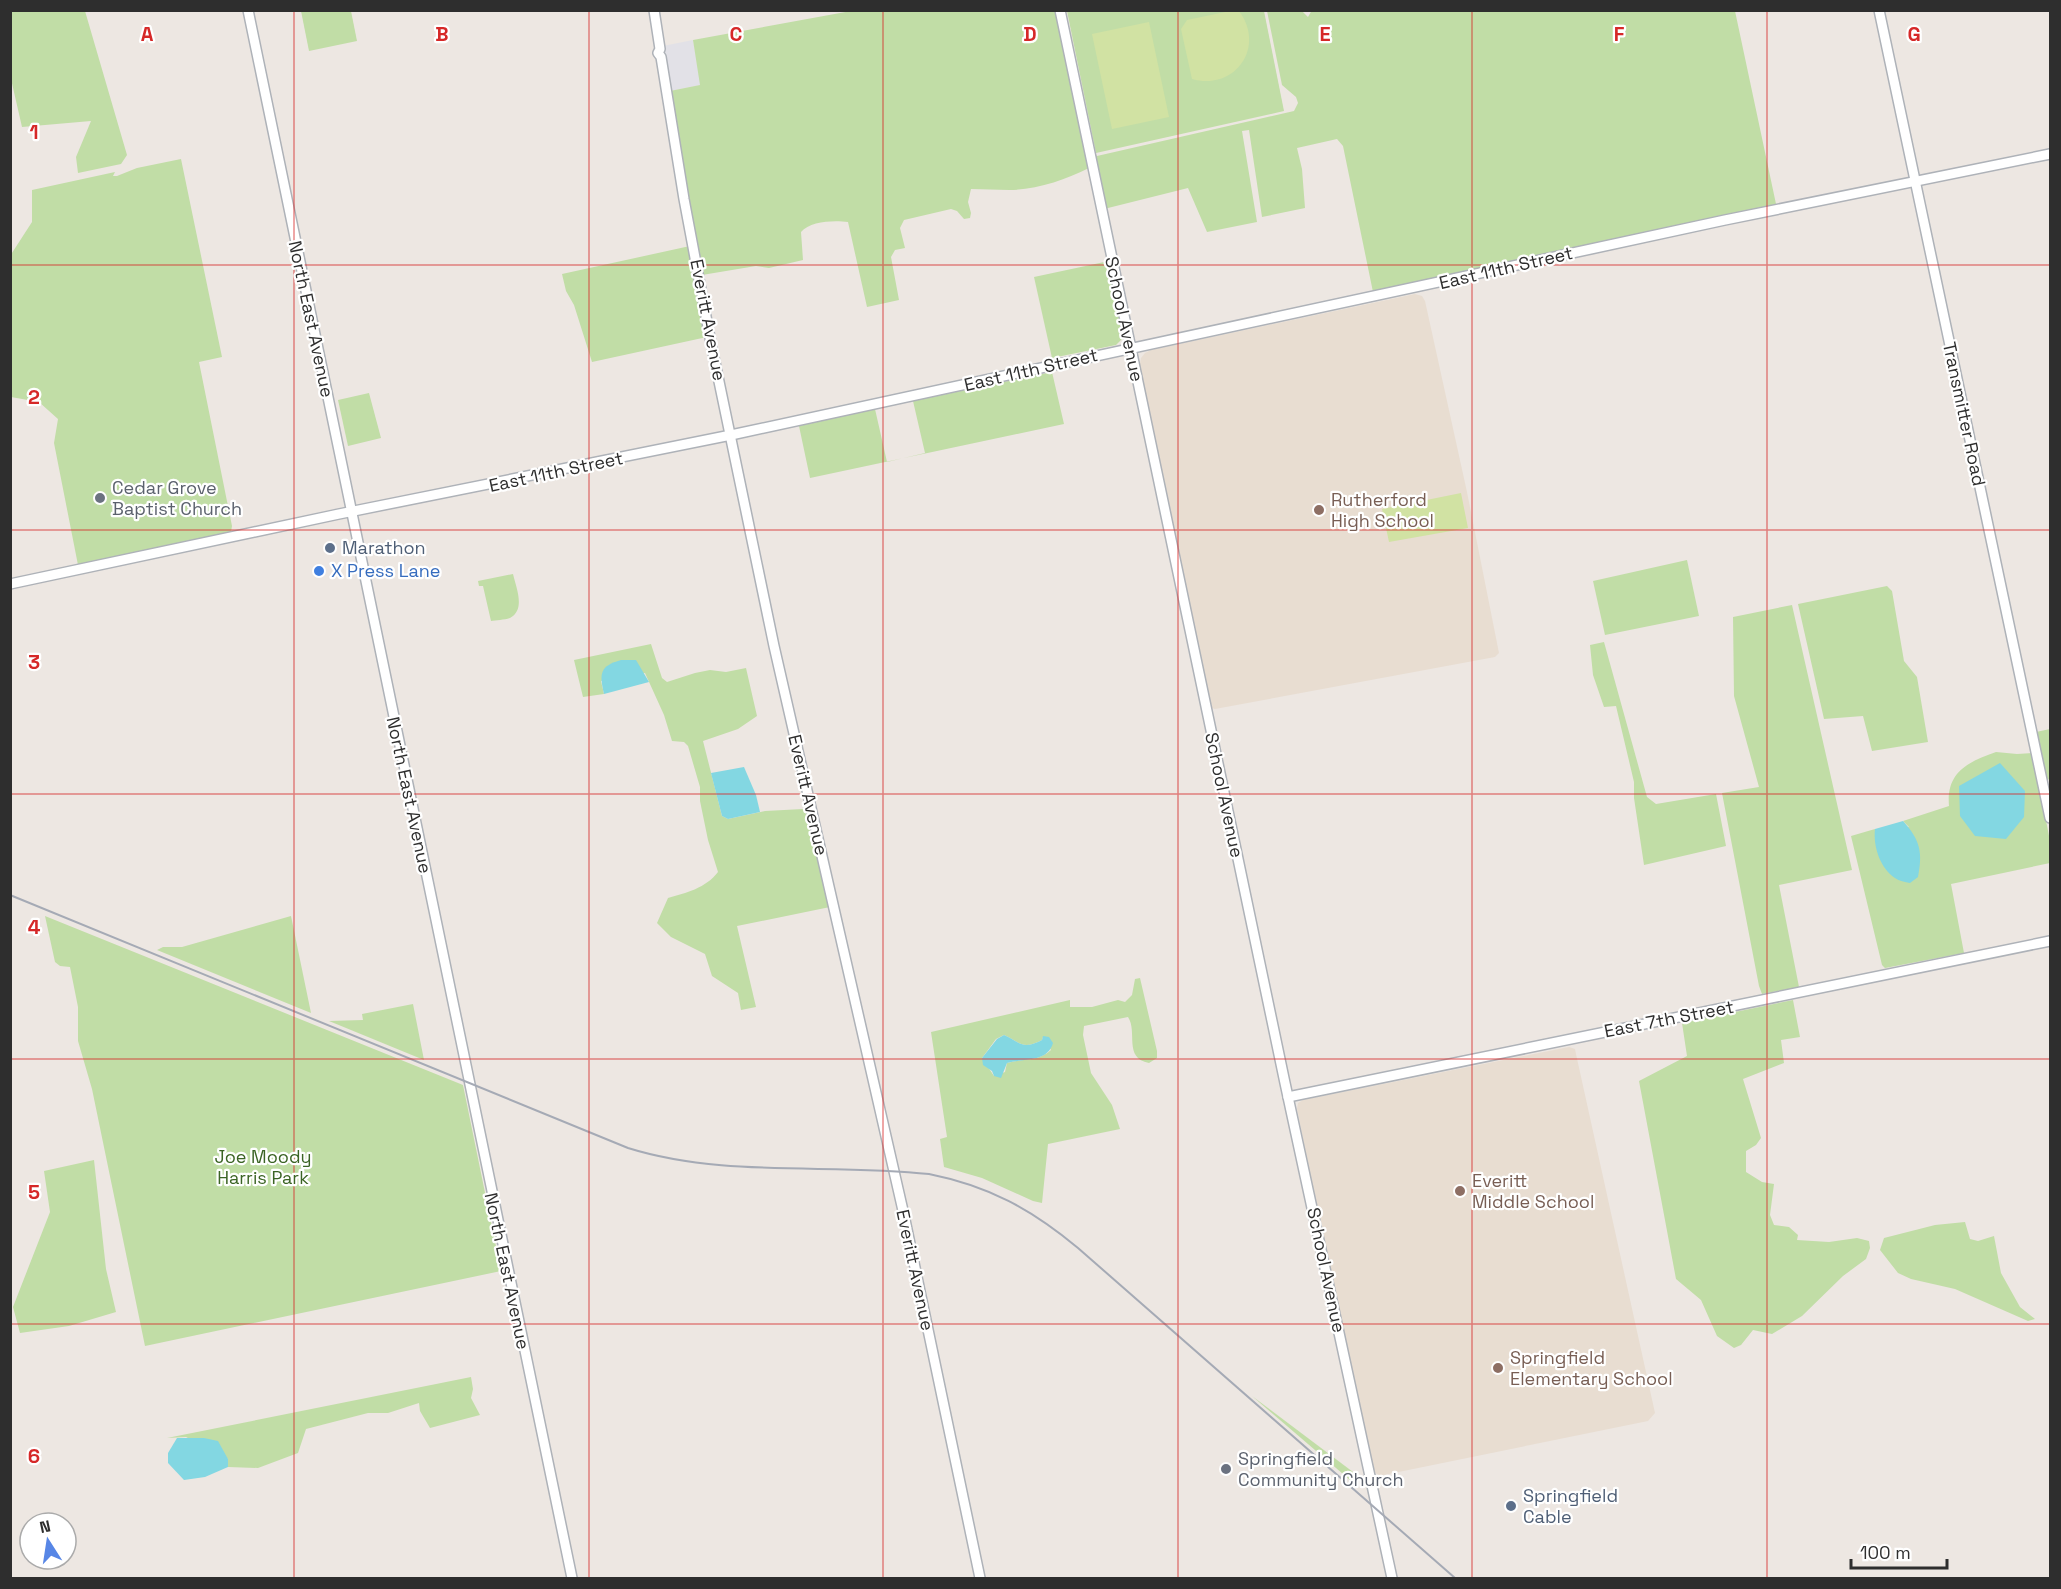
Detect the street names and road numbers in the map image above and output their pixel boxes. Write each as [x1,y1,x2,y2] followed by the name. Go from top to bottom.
[284,238,339,399] street label: North East Avenue
[1437,241,1575,294] street label: East 11th Street
[1100,254,1149,384] street label: School Avenue
[685,257,732,383] street label: Everitt Avenue
[1938,340,1991,488] street label: Transmitter Road
[962,343,1100,396] street label: East 11th Street
[487,446,625,497] street label: East 11th Street
[382,714,437,875] street label: North East Avenue
[1200,730,1249,860] street label: School Avenue
[783,732,834,858] street label: Everitt Avenue
[1602,995,1736,1042] street label: East 7th Street
[480,1190,535,1351] street label: North East Avenue
[1302,1205,1351,1335] street label: School Avenue
[891,1207,940,1333] street label: Everitt Avenue

